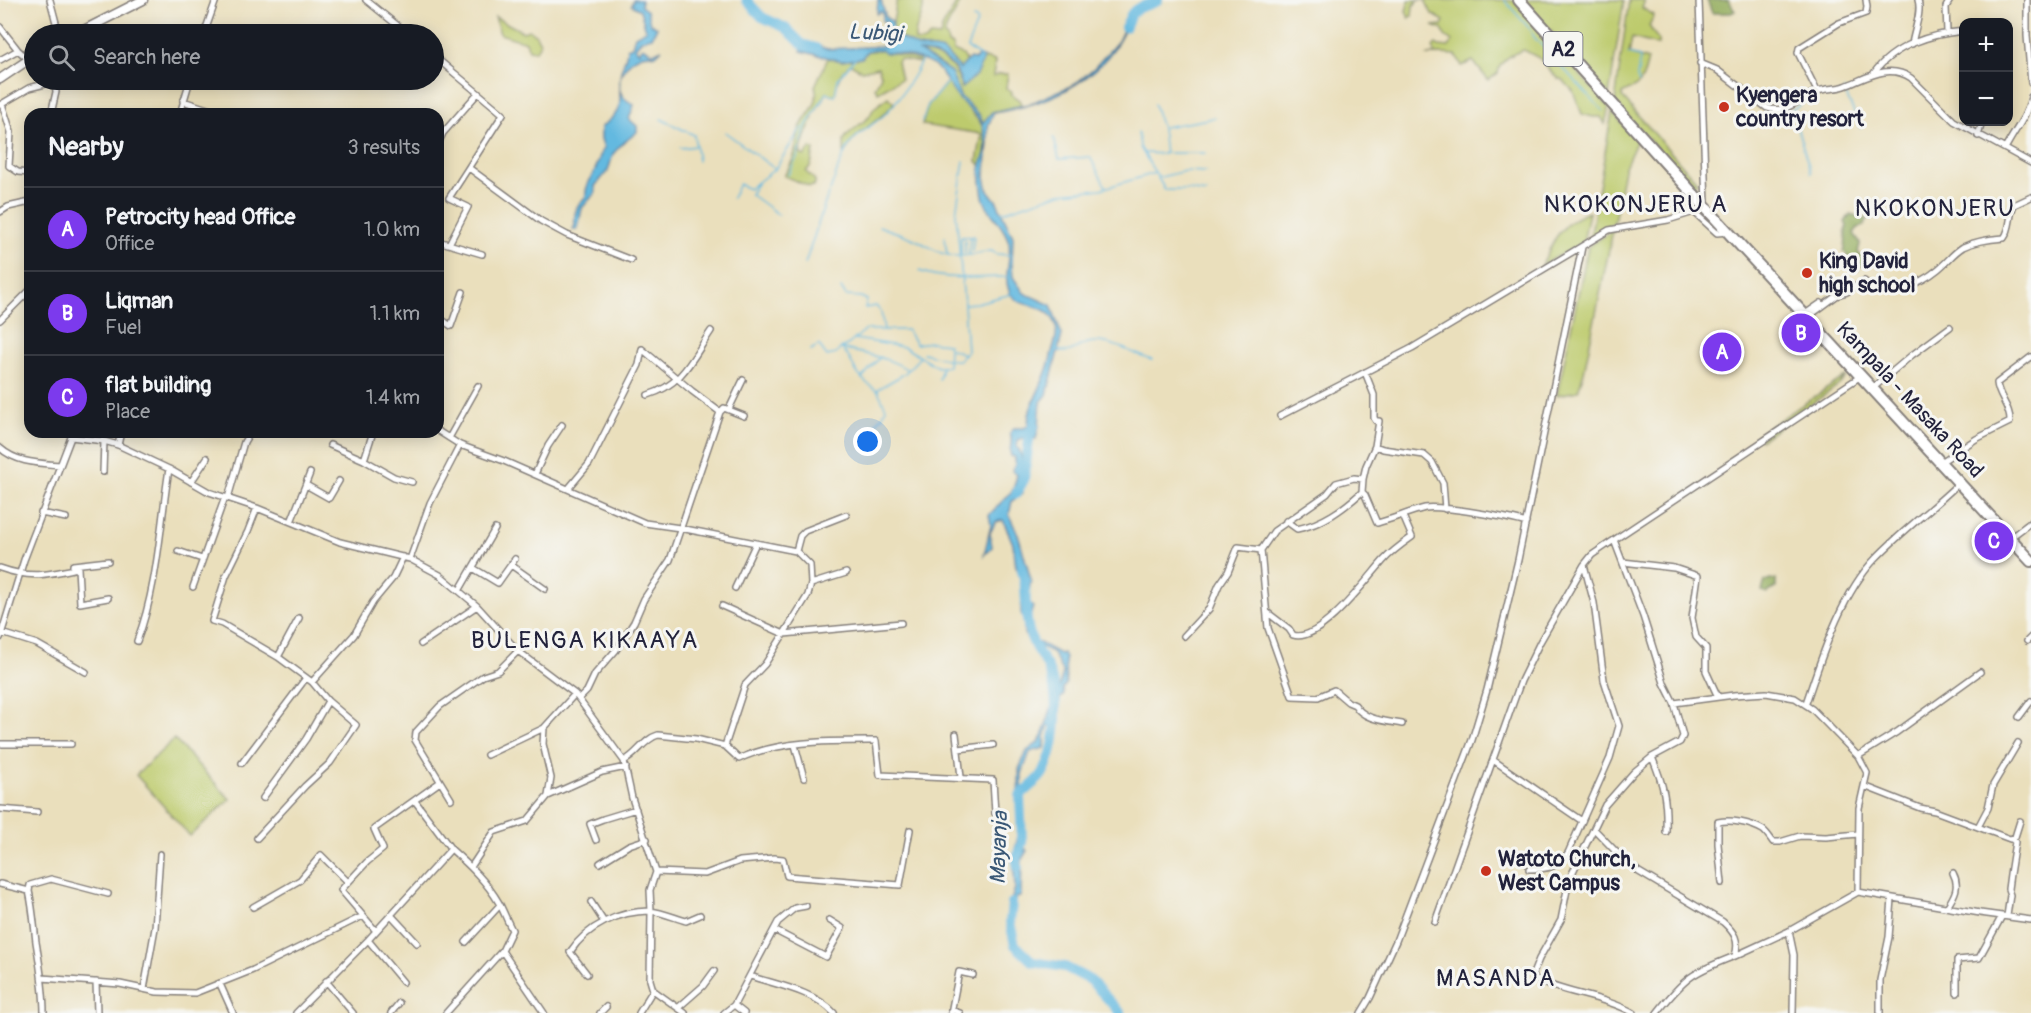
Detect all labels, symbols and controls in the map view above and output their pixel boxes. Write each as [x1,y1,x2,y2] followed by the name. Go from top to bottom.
[848,18,905,49] water label: Lubigi
[1959,18,2013,126] map controls
[1959,18,2013,72] button: +
[24,24,444,90] search box
[1544,32,1582,66] road number: A2
[45,41,78,74] icon: search
[93,43,200,71] text: Search here
[1959,72,2013,126] button: −
[1735,82,1864,133] place label: Kyengera country resort
[1717,100,1731,114] marker: Kyengera country resort
[48,131,124,163] text: Nearby
[348,135,420,160] text: 3 results
[1544,190,1728,219] district label: NKOKONJERU A
[1855,194,2015,223] district label: NKOKONJERU
[105,203,295,231] text: Petrocity head Office
[61,217,74,242] text: A
[364,217,420,242] text: 1.0 km
[105,231,154,256] text: Office
[1819,248,1915,299] place label: King David high school
[1800,266,1814,280] marker: King David high school
[105,287,173,315] text: Liqman
[62,301,73,326] text: B
[370,301,420,326] text: 1.1 km
[1782,310,1820,356] pin: B
[105,315,142,340] text: Fuel
[1830,316,1990,484] street label: Kampala - Masaka Road
[1702,330,1742,374] pin: A
[105,371,211,399] text: flat building
[61,385,74,410] text: C
[366,385,420,410] text: 1.4 km
[105,399,150,424] text: Place
[853,427,882,456] your location
[1974,518,2014,564] pin: C
[471,626,699,655] district label: BULENGA KIKAAYA
[984,809,1014,885] water label: Mayanja
[1498,846,1636,897] place label: Watoto Church, West Campus
[1479,864,1493,878] marker: Watoto Church, West Campus
[1436,964,1556,993] district label: MASANDA

